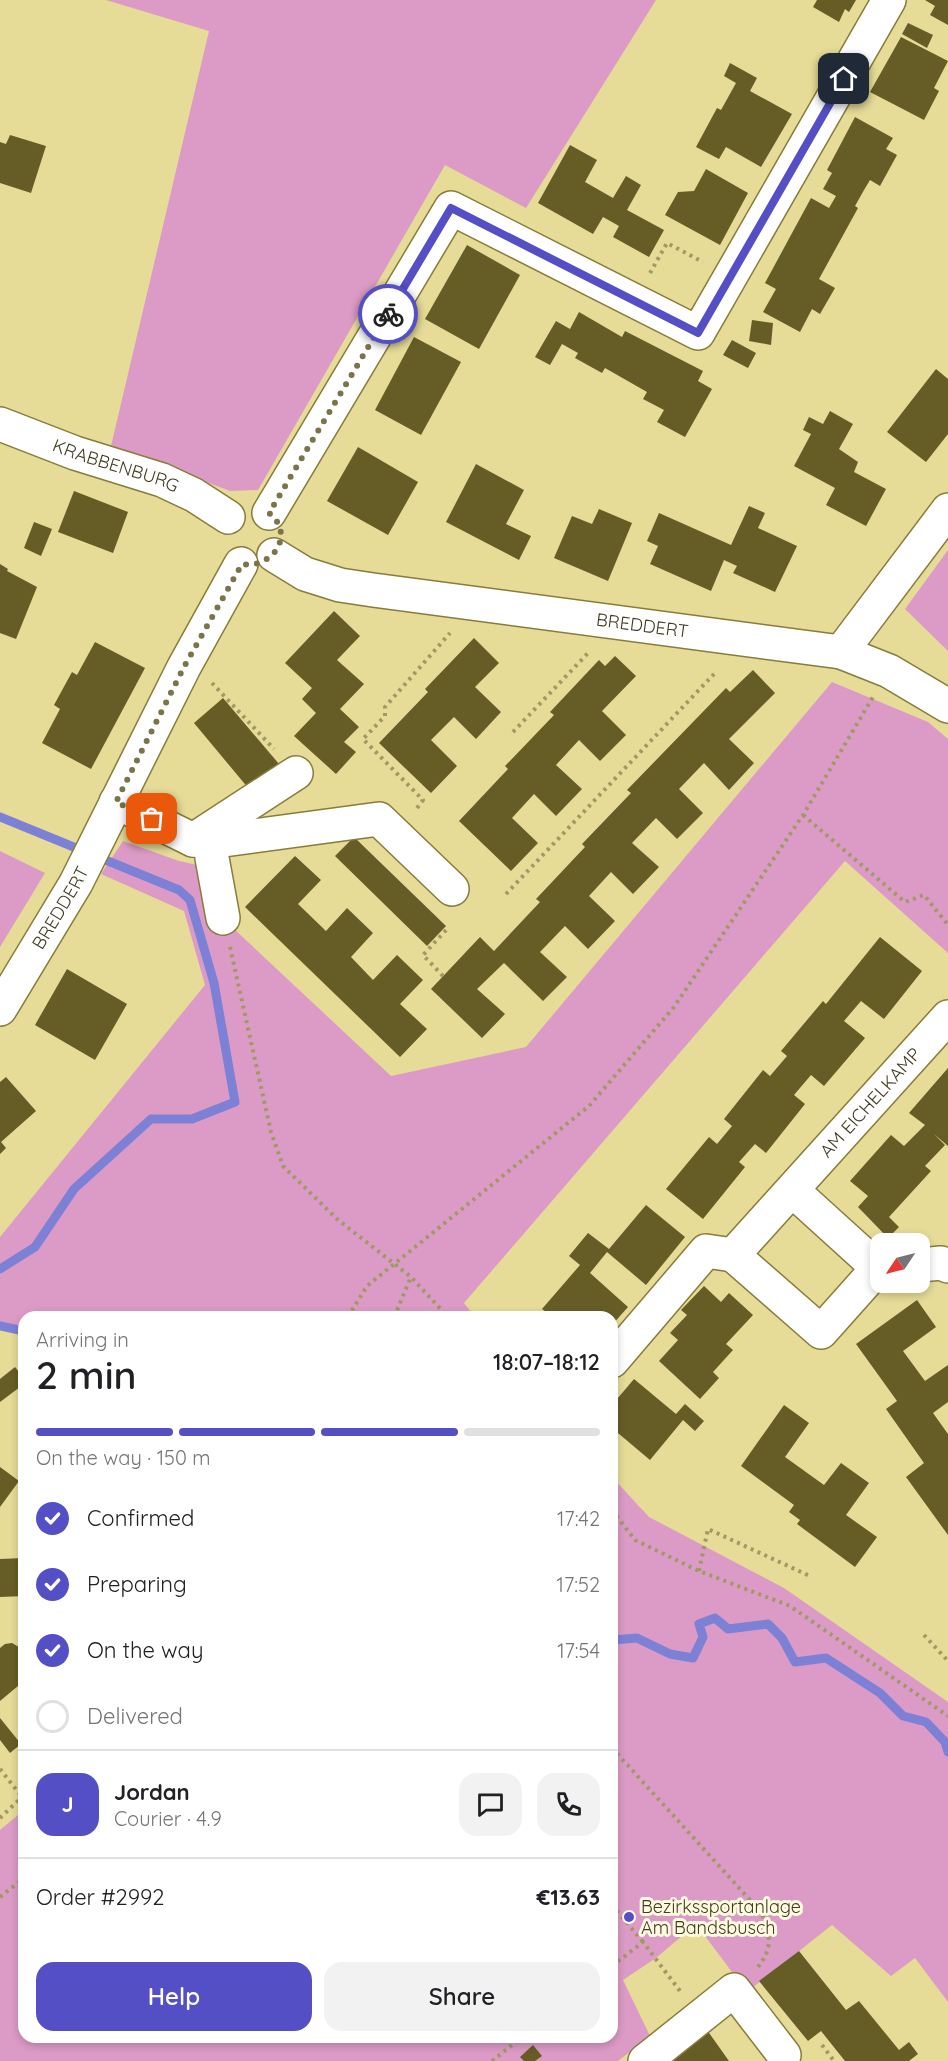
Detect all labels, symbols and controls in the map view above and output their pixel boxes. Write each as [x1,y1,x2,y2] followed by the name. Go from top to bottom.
[818,53,869,104] pin
[827,62,860,95] icon: home
[358,284,418,344] courier
[372,298,405,331] icon: bike
[49,433,183,497] street label: KRABBENBURG
[595,608,690,643] street label: BREDDERT
[126,793,177,844] pin
[135,802,168,835] icon: bag
[27,862,94,953] street label: BREDDERT
[815,1043,926,1162] street label: AM EICHELKAMP
[870,1233,930,1293] north arrow
[870,1233,930,1293] map controls
[36,1327,129,1352] text: Arriving in
[493,1348,600,1376] text: 18:07–18:12
[36,1350,137,1399] text: 2 min
[36,1445,211,1470] text: On the way · 150 m
[36,1502,69,1535] icon: check
[87,1504,194,1532] text: Confirmed
[557,1506,600,1531] text: 17:42
[36,1568,69,1601] icon: check
[87,1570,187,1598] text: Preparing
[557,1572,600,1597] text: 17:52
[36,1634,69,1667] icon: check
[87,1636,203,1664] text: On the way
[557,1638,600,1663] text: 17:54
[87,1702,183,1730] text: Delivered
[459,1773,522,1836] button: chat
[537,1773,600,1836] button: phone
[114,1778,190,1806] text: Jordan
[61,1790,74,1818] text: J
[114,1806,222,1831] text: Courier · 4.9
[36,1883,164,1911] text: Order #2992
[536,1883,600,1911] text: €13.63
[641,1895,801,1939] place label: Bezirkssportanlage Am Bandsbusch
[622,1910,636,1924] marker: Bezirkssportanlage Am Bandsbusch
[36,1962,312,2031] button: Help
[324,1962,600,2031] button: Share

